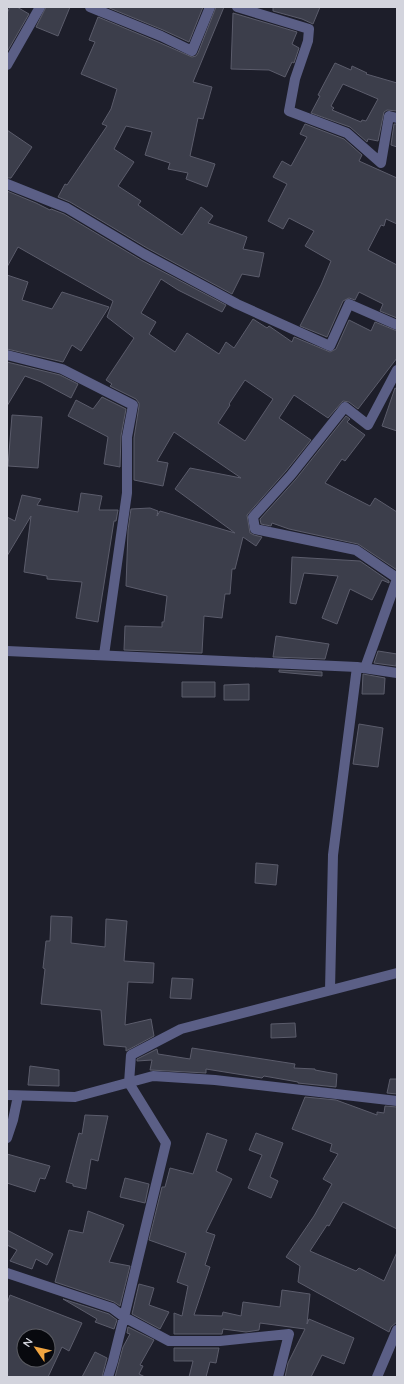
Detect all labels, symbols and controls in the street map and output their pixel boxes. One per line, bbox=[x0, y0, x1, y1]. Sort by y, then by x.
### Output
north arrow bbox=[16, 1328, 56, 1368]
text: N bbox=[20, 1335, 36, 1350]

